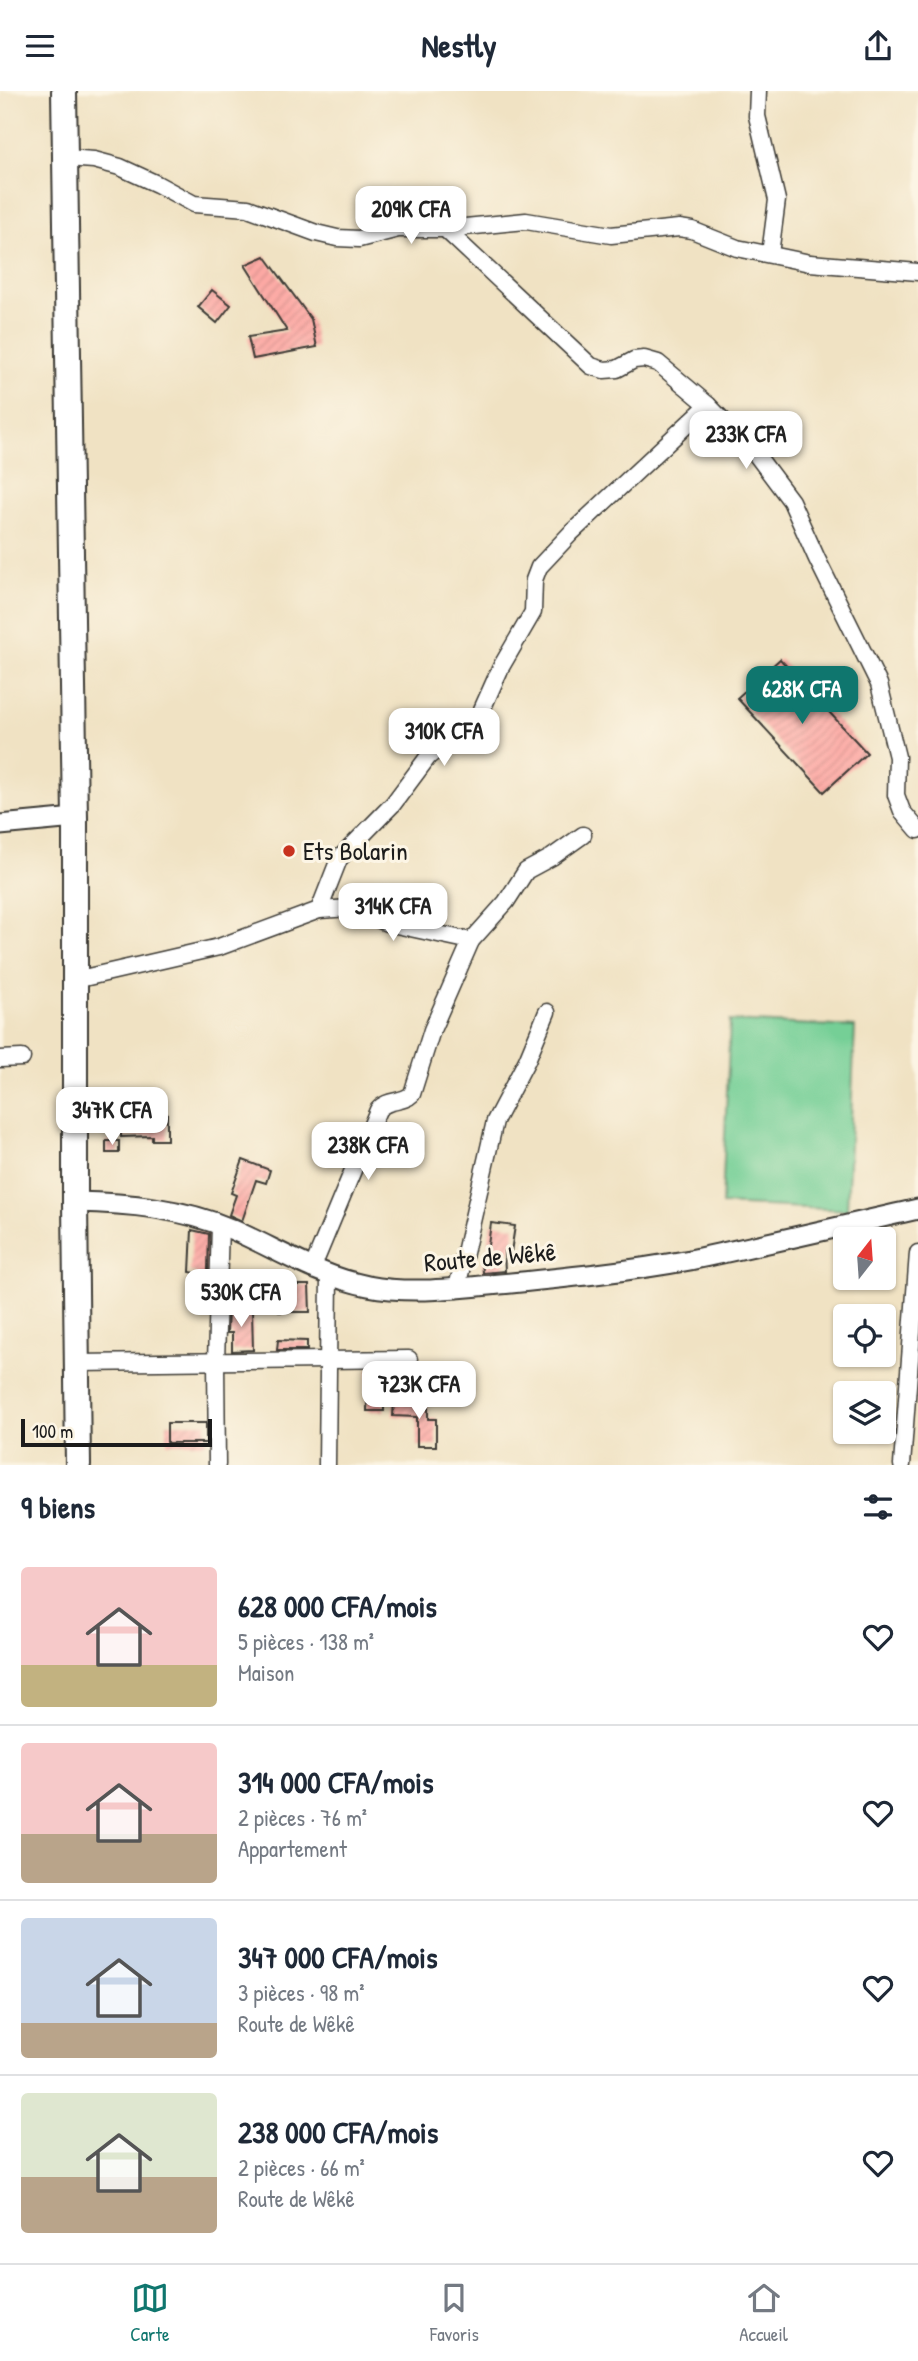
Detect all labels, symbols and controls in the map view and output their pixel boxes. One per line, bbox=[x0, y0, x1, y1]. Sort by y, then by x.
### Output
text: Nestly bbox=[421, 24, 497, 67]
icon: menu bbox=[21, 27, 59, 65]
icon: share bbox=[859, 27, 897, 65]
pin: 209K CFA bbox=[339, 187, 483, 246]
text: 209K CFA bbox=[371, 193, 451, 224]
pin: 233K CFA bbox=[674, 411, 818, 471]
text: 233K CFA bbox=[705, 418, 787, 449]
pin: 628K CFA bbox=[730, 667, 874, 726]
text: 628K CFA bbox=[762, 673, 842, 704]
pin: 310K CFA bbox=[372, 709, 516, 768]
text: 310K CFA bbox=[405, 715, 483, 746]
place label: Ets Bolarin bbox=[303, 833, 408, 868]
marker: Ets Bolarin bbox=[281, 843, 297, 859]
pin: 314K CFA bbox=[321, 883, 465, 943]
text: 314K CFA bbox=[354, 890, 432, 921]
pin: 347K CFA bbox=[40, 1087, 184, 1147]
text: 347K CFA bbox=[72, 1094, 152, 1125]
pin: 238K CFA bbox=[296, 1123, 440, 1182]
text: 238K CFA bbox=[328, 1129, 408, 1160]
north arrow bbox=[833, 1227, 896, 1290]
map controls bbox=[833, 1227, 896, 1444]
street label: Route de Wêkê bbox=[423, 1233, 557, 1280]
pin: 530K CFA bbox=[169, 1269, 313, 1329]
text: 530K CFA bbox=[201, 1276, 281, 1307]
button: locate bbox=[833, 1304, 896, 1367]
pin: 723K CFA bbox=[347, 1361, 491, 1421]
text: 723K CFA bbox=[378, 1368, 460, 1399]
button: layers bbox=[833, 1381, 896, 1444]
scale bar bbox=[21, 1416, 212, 1448]
text: 100 m bbox=[32, 1418, 73, 1444]
text: 9 biens bbox=[21, 1487, 95, 1527]
icon: filters bbox=[859, 1488, 897, 1526]
text: 628 000 CFA/mois bbox=[238, 1586, 437, 1626]
icon: home bbox=[77, 1595, 161, 1679]
icon: heart bbox=[859, 1618, 897, 1656]
text: 5 pièces · 138 m² bbox=[238, 1626, 374, 1657]
text: Maison bbox=[238, 1657, 294, 1688]
text: 314 000 CFA/mois bbox=[238, 1762, 433, 1802]
icon: home bbox=[77, 1771, 161, 1855]
icon: heart bbox=[859, 1794, 897, 1832]
text: 2 pièces · 76 m² bbox=[238, 1802, 367, 1833]
text: Appartement bbox=[238, 1833, 347, 1864]
text: 347 000 CFA/mois bbox=[238, 1937, 437, 1977]
icon: home bbox=[77, 1946, 161, 2030]
icon: heart bbox=[859, 1969, 897, 2007]
text: 3 pièces · 98 m² bbox=[238, 1977, 364, 2008]
text: Route de Wêkê bbox=[238, 2008, 355, 2039]
text: 238 000 CFA/mois bbox=[238, 2112, 438, 2152]
icon: home bbox=[77, 2121, 161, 2205]
icon: heart bbox=[859, 2144, 897, 2182]
text: 2 pièces · 66 m² bbox=[238, 2152, 365, 2183]
text: Route de Wêkê bbox=[238, 2183, 355, 2214]
tab: Carte bbox=[130, 2279, 170, 2347]
tab: Favoris bbox=[430, 2279, 479, 2347]
tab: Accueil bbox=[739, 2279, 788, 2347]

